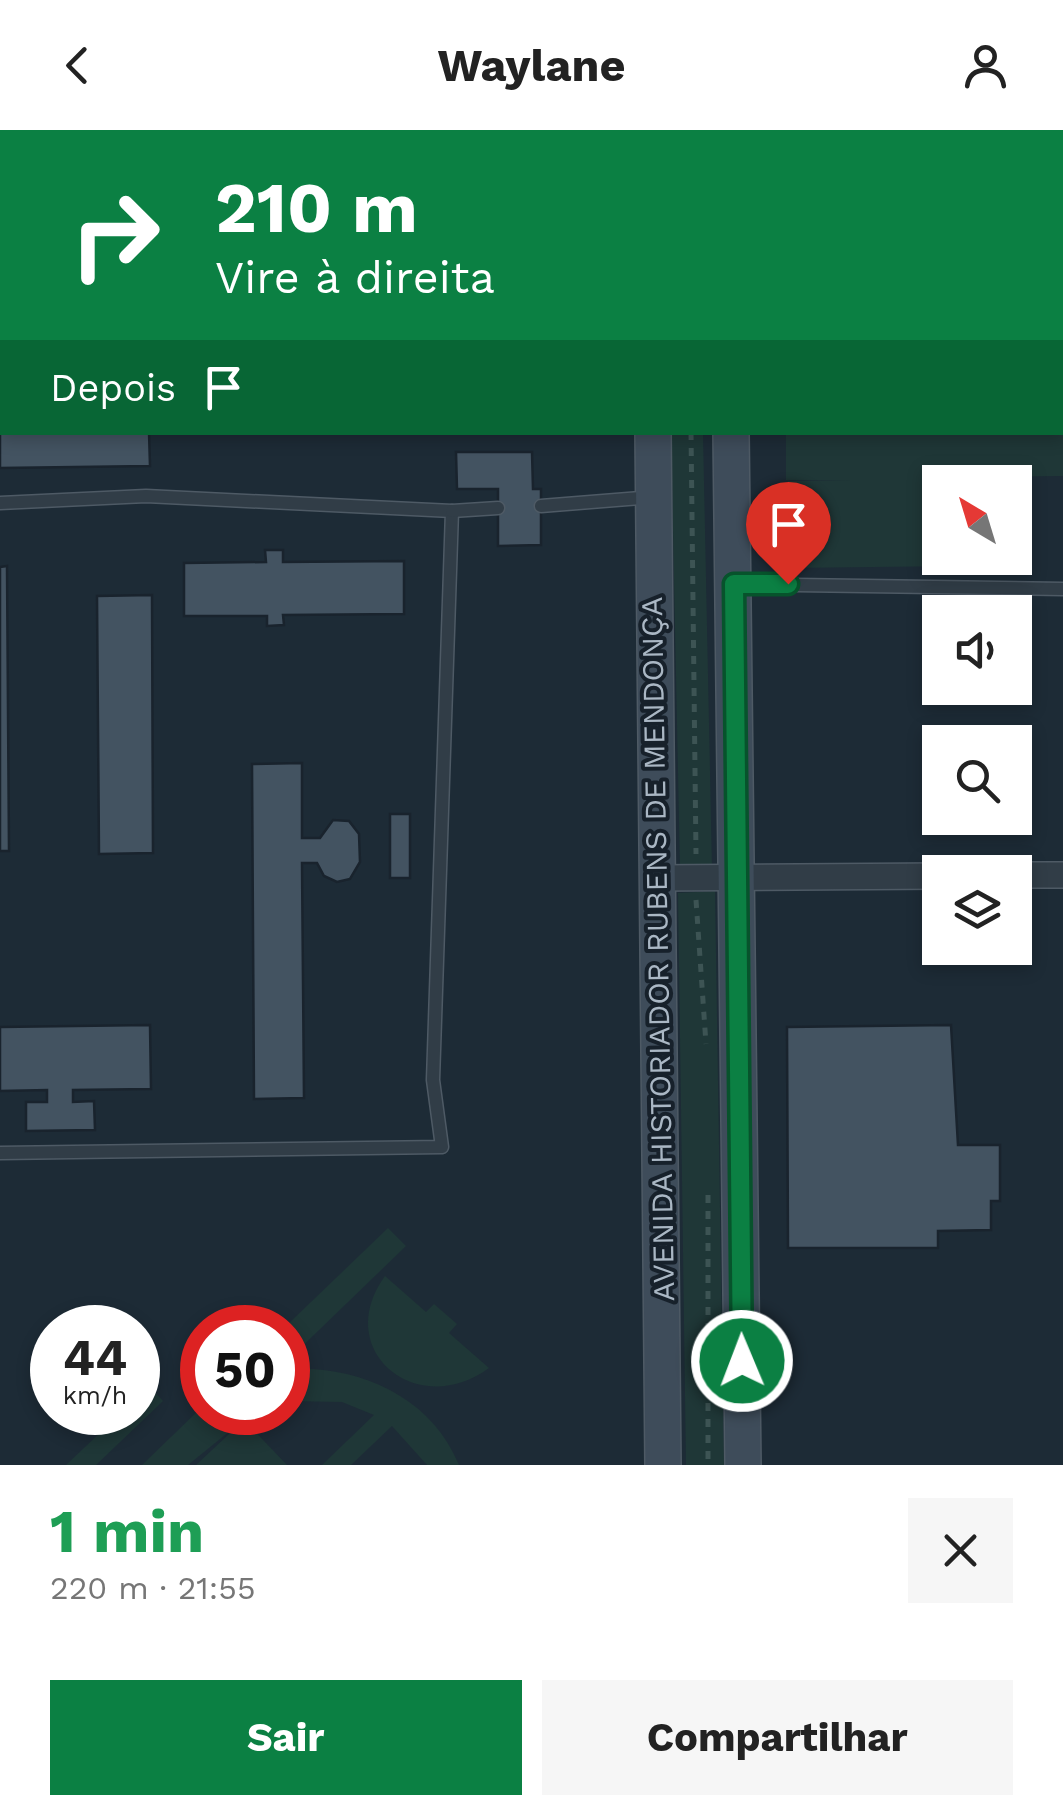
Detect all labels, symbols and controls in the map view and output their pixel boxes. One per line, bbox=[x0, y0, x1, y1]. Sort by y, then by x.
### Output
icon: back bbox=[50, 38, 105, 93]
icon: person bbox=[958, 38, 1013, 93]
text: Waylane bbox=[437, 39, 626, 92]
text: 210 m bbox=[215, 167, 418, 249]
icon: right bbox=[50, 170, 180, 300]
text: Vire à direita bbox=[215, 251, 495, 304]
icon: arrive bbox=[196, 360, 251, 415]
text: Depois bbox=[50, 366, 176, 410]
north arrow bbox=[922, 465, 1032, 575]
map controls bbox=[922, 465, 1032, 965]
pin bbox=[746, 482, 831, 585]
icon: arrive bbox=[761, 497, 816, 552]
button: sound bbox=[922, 595, 1032, 705]
street label: AVENIDA HISTORIADOR RUBENS DE MENDONÇA bbox=[634, 596, 681, 1302]
button: search bbox=[922, 725, 1032, 835]
button: layers bbox=[922, 855, 1032, 965]
speed limit sign: 50 bbox=[180, 1305, 310, 1435]
position arrow bbox=[690, 1309, 794, 1413]
text: 44 bbox=[63, 1328, 127, 1387]
text: km/h bbox=[63, 1381, 127, 1410]
text: 1 min bbox=[50, 1496, 204, 1567]
button: close bbox=[908, 1498, 1013, 1603]
text: 220 m · 21:55 bbox=[50, 1569, 256, 1607]
button: Sair bbox=[50, 1680, 522, 1795]
button: Compartilhar bbox=[542, 1680, 1013, 1795]

